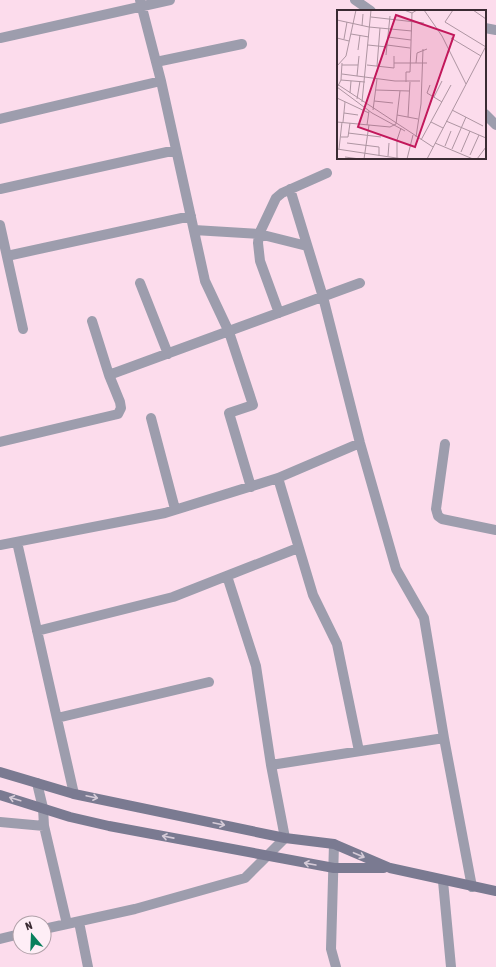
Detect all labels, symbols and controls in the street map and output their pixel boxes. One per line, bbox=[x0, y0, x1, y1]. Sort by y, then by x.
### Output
inset map bbox=[337, 10, 486, 159]
one-way arrow bbox=[85, 794, 98, 802]
one-way arrow bbox=[9, 795, 22, 802]
one-way arrow bbox=[212, 820, 225, 828]
one-way arrow bbox=[162, 833, 175, 841]
one-way arrow bbox=[352, 852, 364, 859]
one-way arrow bbox=[304, 859, 317, 867]
north arrow bbox=[12, 915, 52, 955]
text: N bbox=[24, 919, 34, 932]

